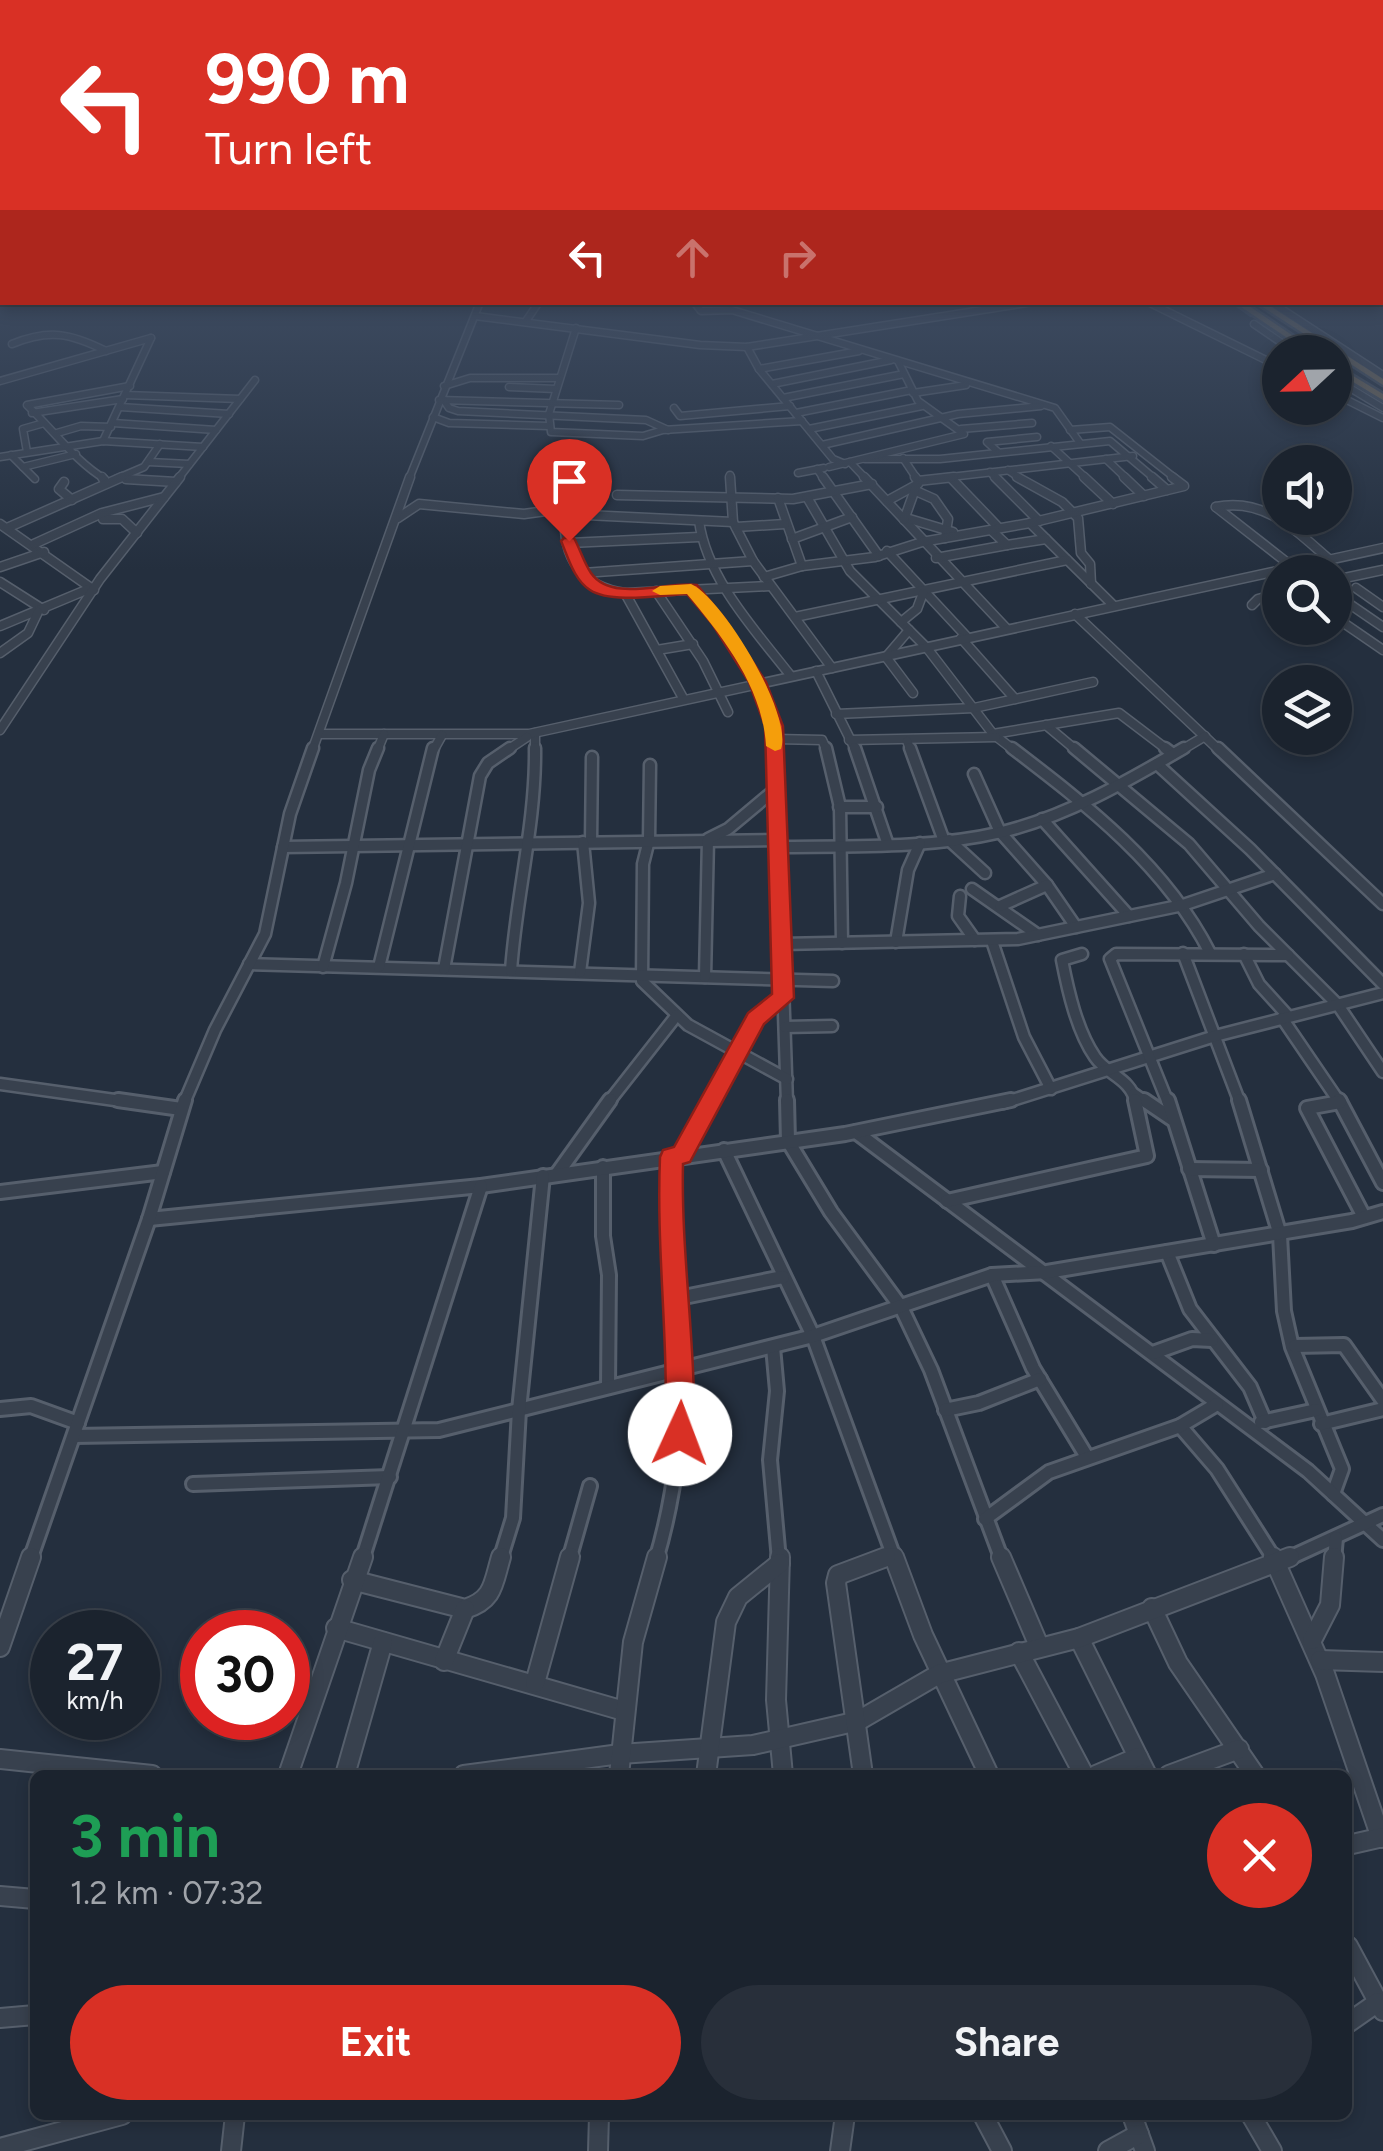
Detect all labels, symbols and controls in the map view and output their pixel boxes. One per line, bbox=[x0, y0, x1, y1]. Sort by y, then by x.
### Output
text: 990 m bbox=[205, 36, 409, 121]
icon: left bbox=[40, 40, 170, 170]
text: Turn left bbox=[205, 121, 372, 175]
icon: left bbox=[560, 230, 615, 285]
icon: ahead bbox=[665, 230, 720, 285]
icon: right bbox=[770, 230, 825, 285]
north arrow bbox=[1262, 335, 1352, 425]
map controls bbox=[1262, 335, 1352, 755]
pin bbox=[527, 439, 612, 542]
button: sound bbox=[1262, 445, 1352, 535]
icon: arrive bbox=[542, 454, 597, 509]
button: search bbox=[1262, 555, 1352, 645]
button: layers bbox=[1262, 665, 1352, 755]
position arrow bbox=[628, 1382, 732, 1486]
speed limit sign: 30 bbox=[180, 1610, 310, 1740]
text: 27 bbox=[67, 1632, 123, 1693]
text: km/h bbox=[66, 1685, 124, 1715]
text: 3 min bbox=[70, 1800, 220, 1872]
button: close bbox=[1207, 1803, 1312, 1908]
text: 1.2 km · 07:32 bbox=[70, 1874, 263, 1912]
button: Exit bbox=[70, 1985, 681, 2100]
button: Share bbox=[701, 1985, 1312, 2100]

